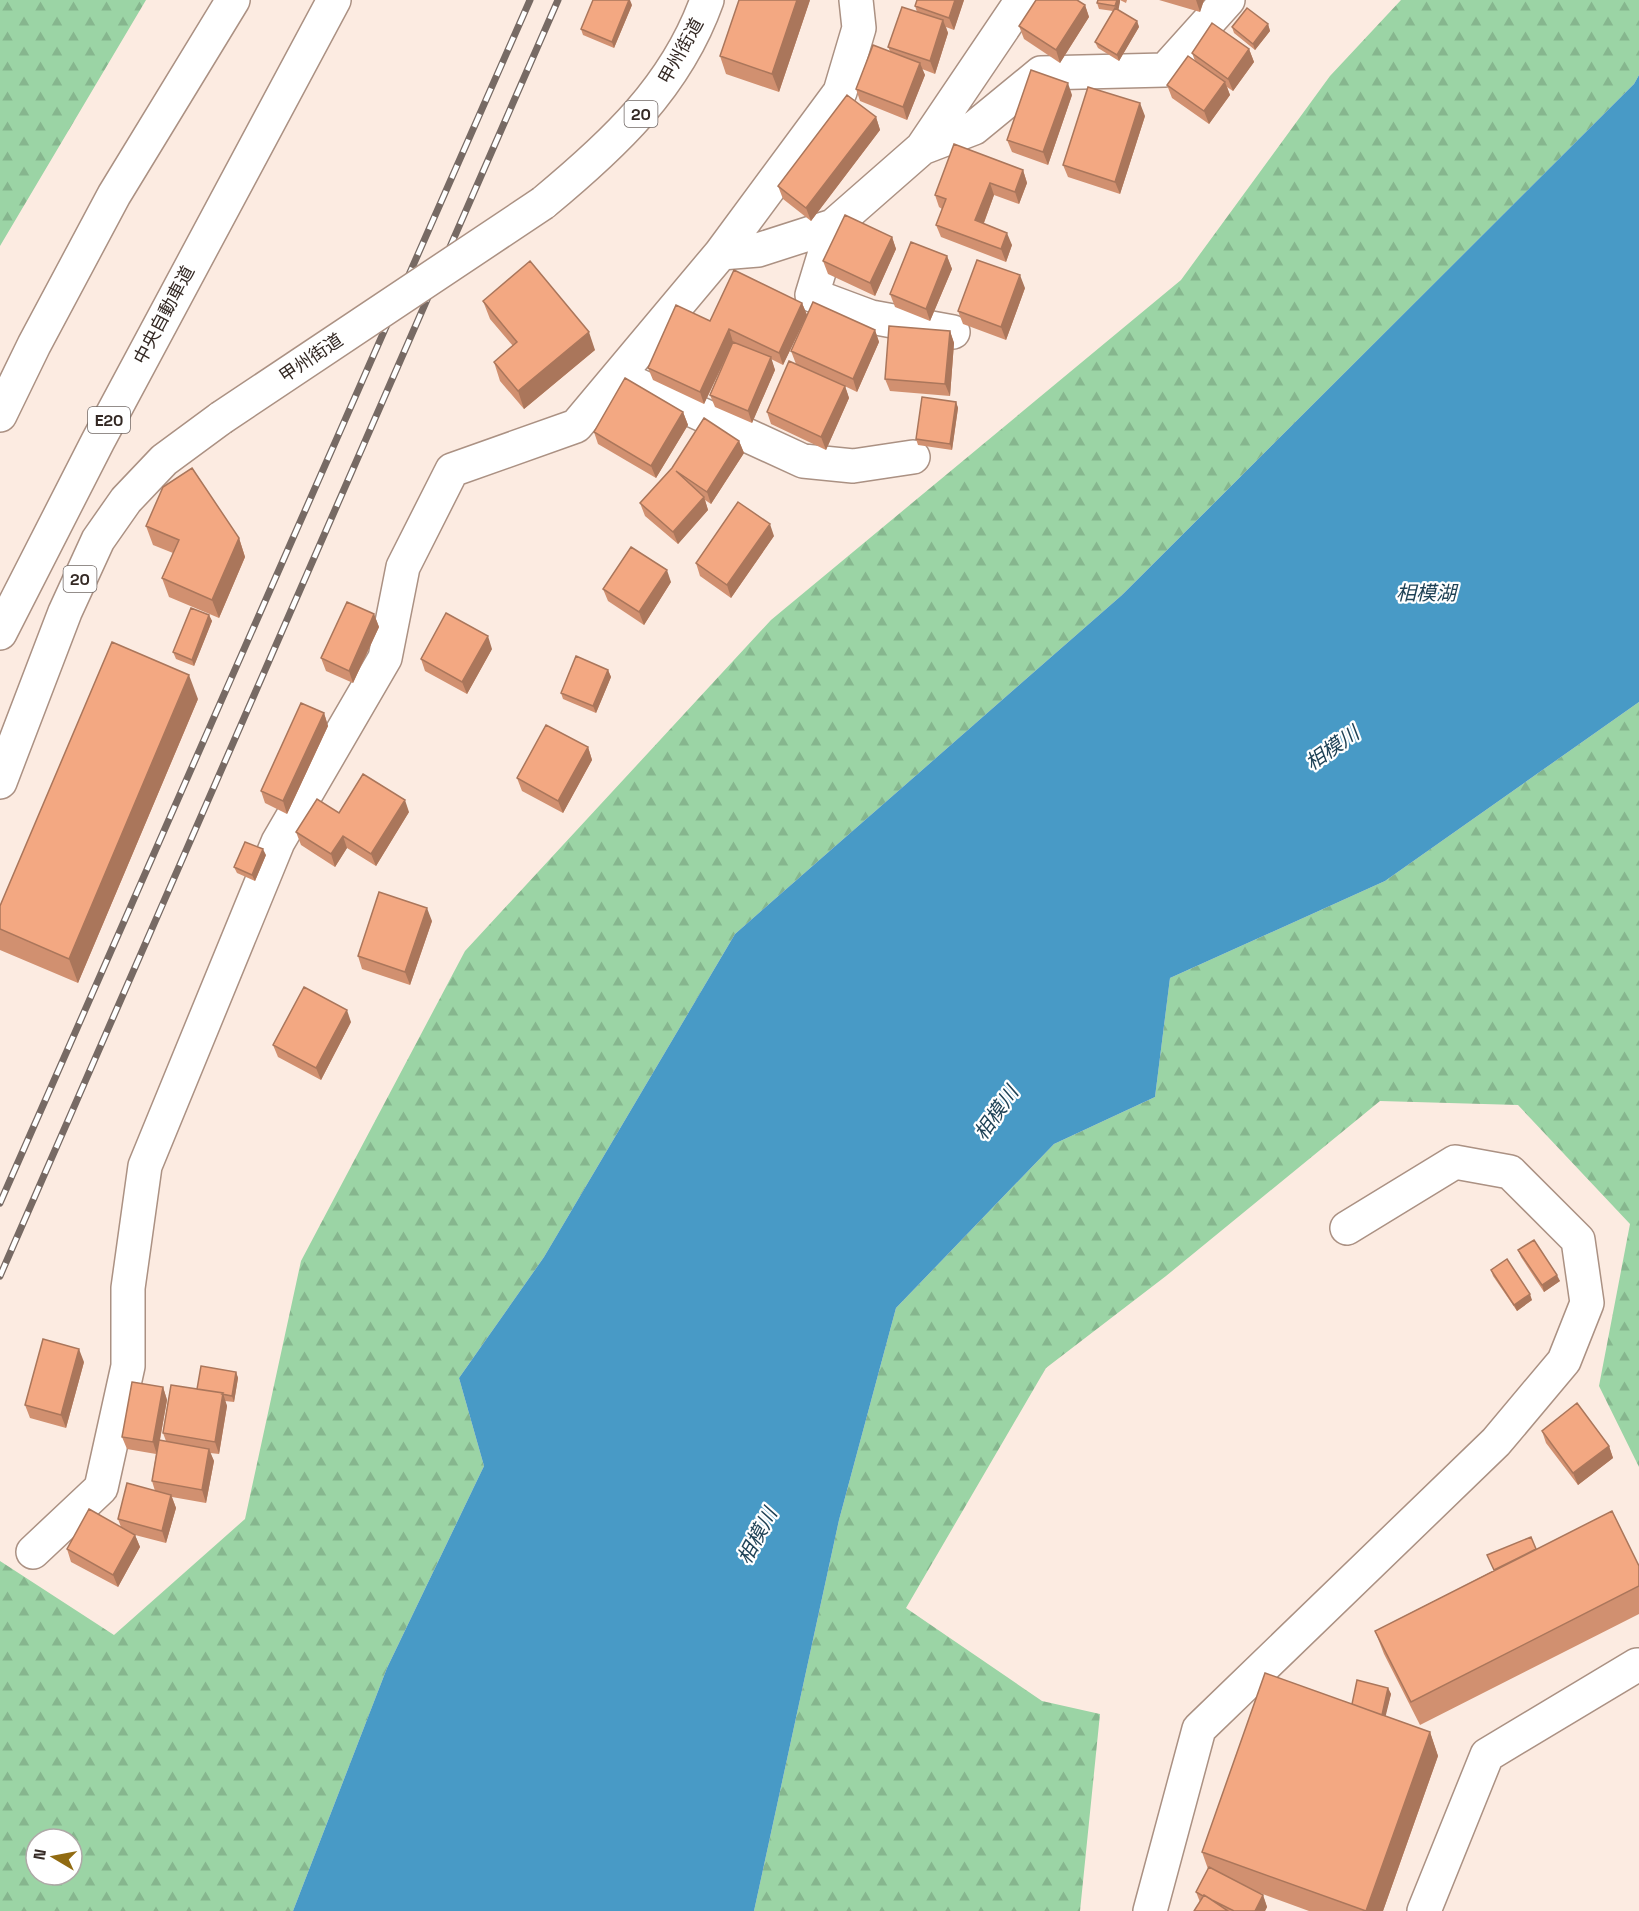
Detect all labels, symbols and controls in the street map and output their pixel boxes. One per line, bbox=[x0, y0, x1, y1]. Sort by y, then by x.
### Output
street label: 甲州街道 bbox=[653, 14, 708, 88]
road number: 20 bbox=[624, 101, 658, 127]
street label: 中央自動車道 bbox=[128, 262, 199, 368]
street label: 甲州街道 bbox=[274, 328, 347, 387]
road number: E20 bbox=[88, 407, 130, 433]
road number: 20 bbox=[64, 566, 97, 592]
water label: 相模湖 bbox=[1396, 580, 1459, 606]
water label: 相模川 bbox=[1300, 719, 1366, 776]
water label: 相模川 bbox=[968, 1079, 1025, 1145]
water label: 相模川 bbox=[731, 1502, 784, 1569]
north arrow bbox=[24, 1827, 84, 1887]
text: N bbox=[28, 1847, 51, 1862]

